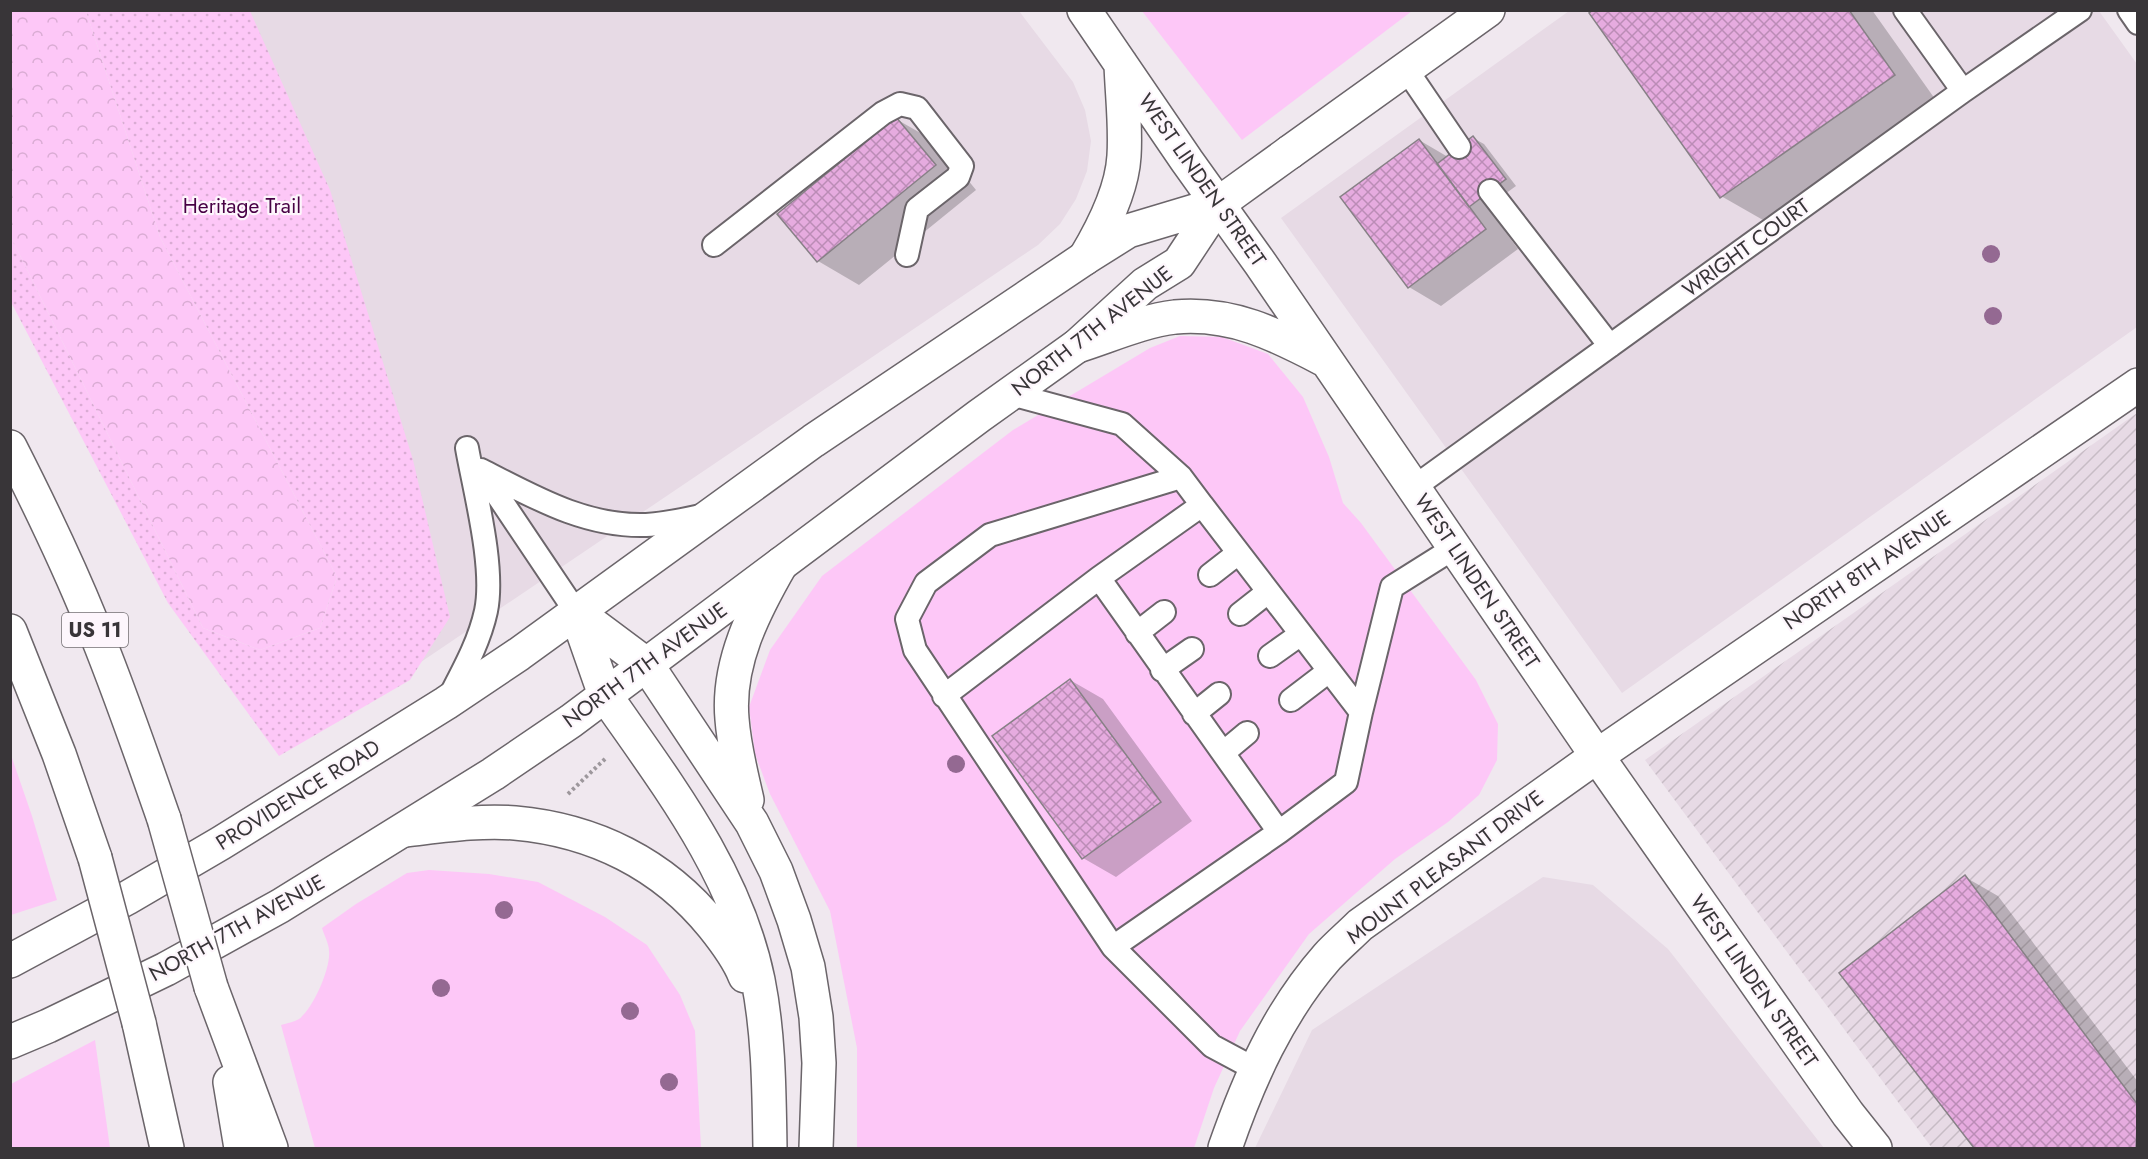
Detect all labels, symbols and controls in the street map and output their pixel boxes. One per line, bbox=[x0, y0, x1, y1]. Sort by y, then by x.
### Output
street label: WEST LINDEN STREET bbox=[1131, 87, 1273, 273]
park label: Heritage Trail bbox=[183, 191, 301, 221]
street label: WRIGHT COURT bbox=[1676, 191, 1816, 304]
street label: NORTH 7TH AVENUE bbox=[1005, 259, 1179, 403]
street label: WEST LINDEN STREET bbox=[1407, 488, 1547, 675]
street label: NORTH 8TH AVENUE bbox=[1777, 503, 1957, 637]
street label: NORTH 7TH AVENUE bbox=[557, 595, 733, 735]
road number: US 11 bbox=[62, 613, 128, 647]
street label: PROVIDENCE ROAD bbox=[210, 732, 386, 858]
street label: MOUNT PLEASANT DRIVE bbox=[1340, 783, 1550, 951]
street label: NORTH 7TH AVENUE bbox=[144, 867, 330, 989]
street label: WEST LINDEN STREET bbox=[1683, 888, 1825, 1074]

